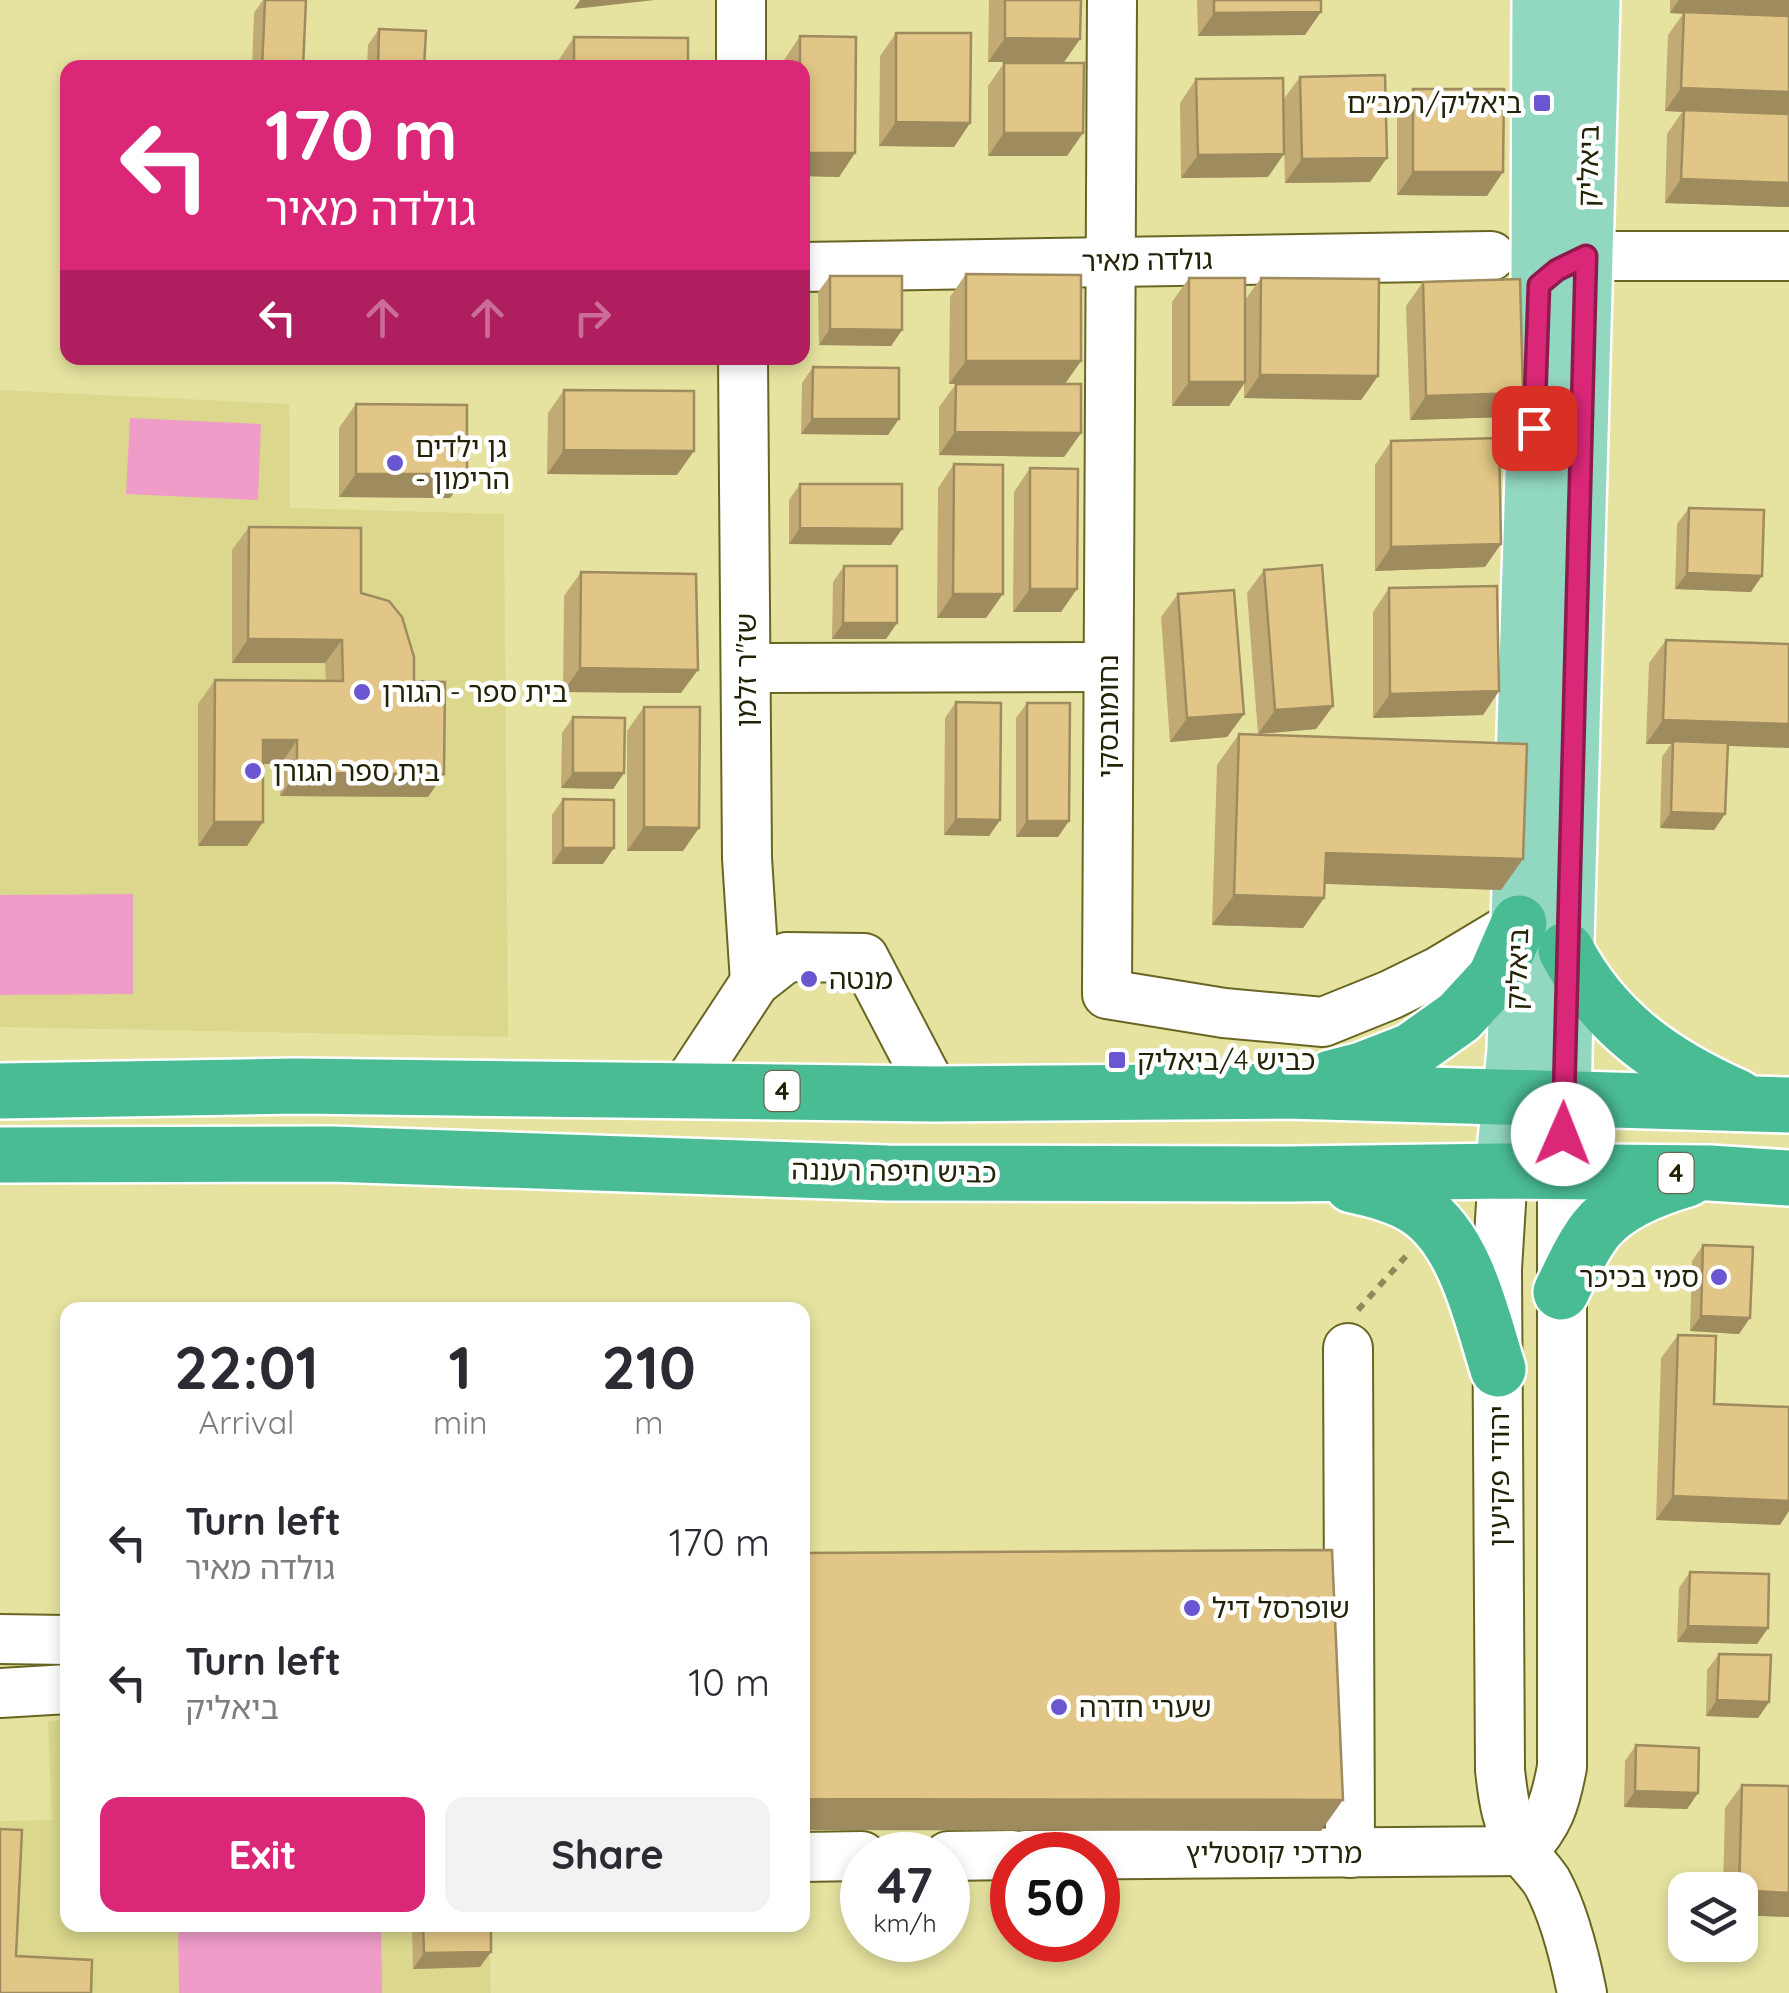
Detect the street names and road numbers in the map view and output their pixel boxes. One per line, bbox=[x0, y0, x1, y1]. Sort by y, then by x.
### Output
street label: ביאליק bbox=[1569, 125, 1606, 207]
street label: גולדה מאיר bbox=[1081, 241, 1213, 278]
street label: שז"ר זלמן bbox=[728, 613, 763, 727]
street label: נחומובסקי bbox=[1090, 654, 1125, 778]
street label: ביאליק bbox=[1498, 927, 1535, 1011]
road number: 4 bbox=[764, 1071, 800, 1111]
street label: כביש חיפה רעננה bbox=[791, 1151, 997, 1190]
road number: 4 bbox=[1658, 1153, 1694, 1193]
street label: יהודי פקיעין bbox=[1481, 1405, 1516, 1547]
street label: מרדכי קוסטליץ bbox=[1186, 1835, 1362, 1870]

